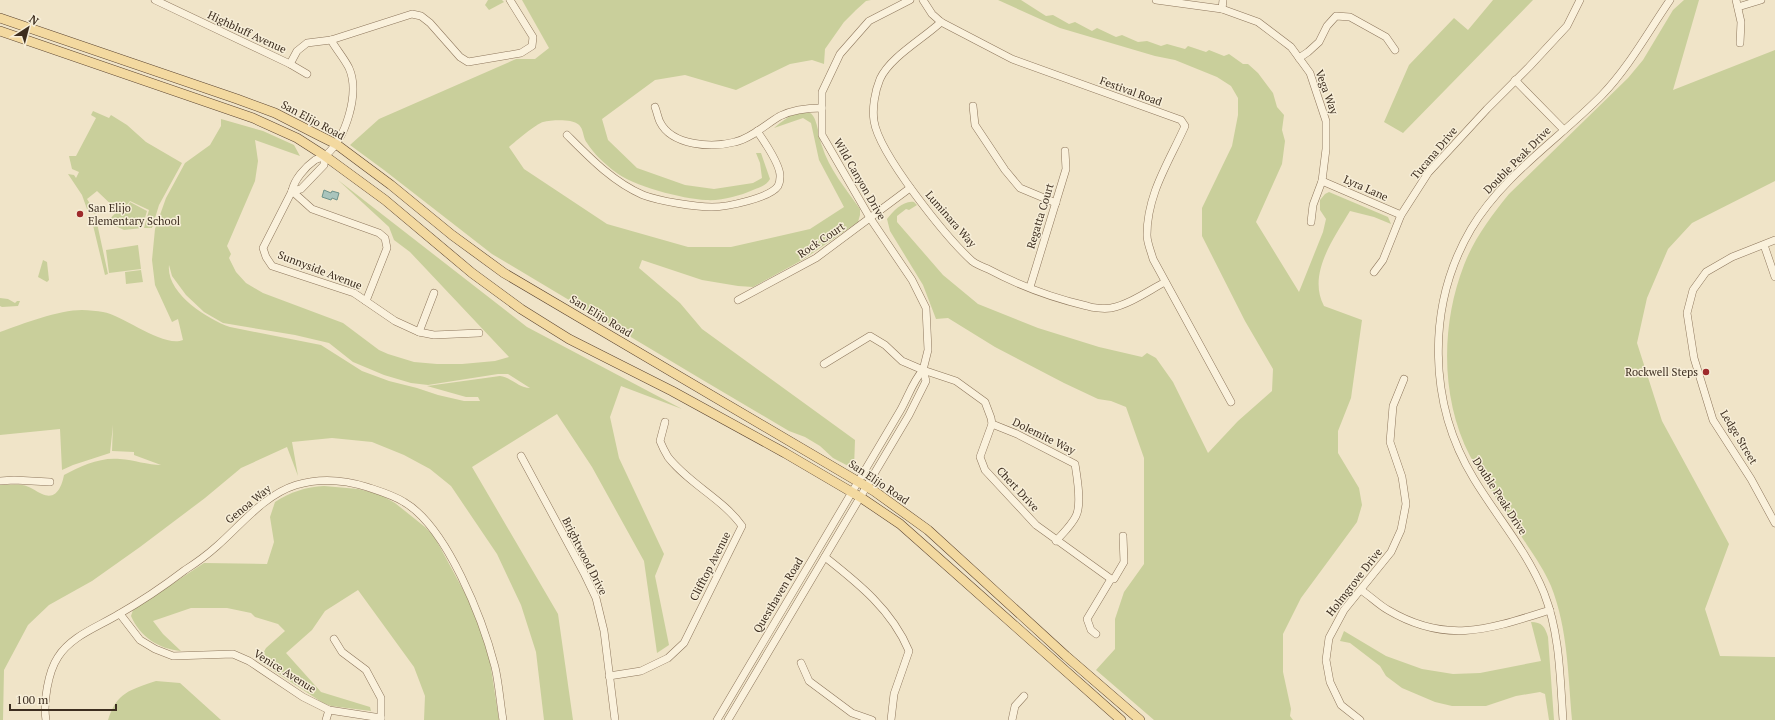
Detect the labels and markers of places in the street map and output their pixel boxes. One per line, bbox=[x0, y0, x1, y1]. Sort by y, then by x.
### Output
place label: San Elijo Elementary School bbox=[88, 201, 180, 228]
marker: San Elijo Elementary School bbox=[75, 209, 85, 219]
place label: Rockwell Steps bbox=[1625, 365, 1698, 379]
marker: Rockwell Steps bbox=[1701, 367, 1711, 377]

